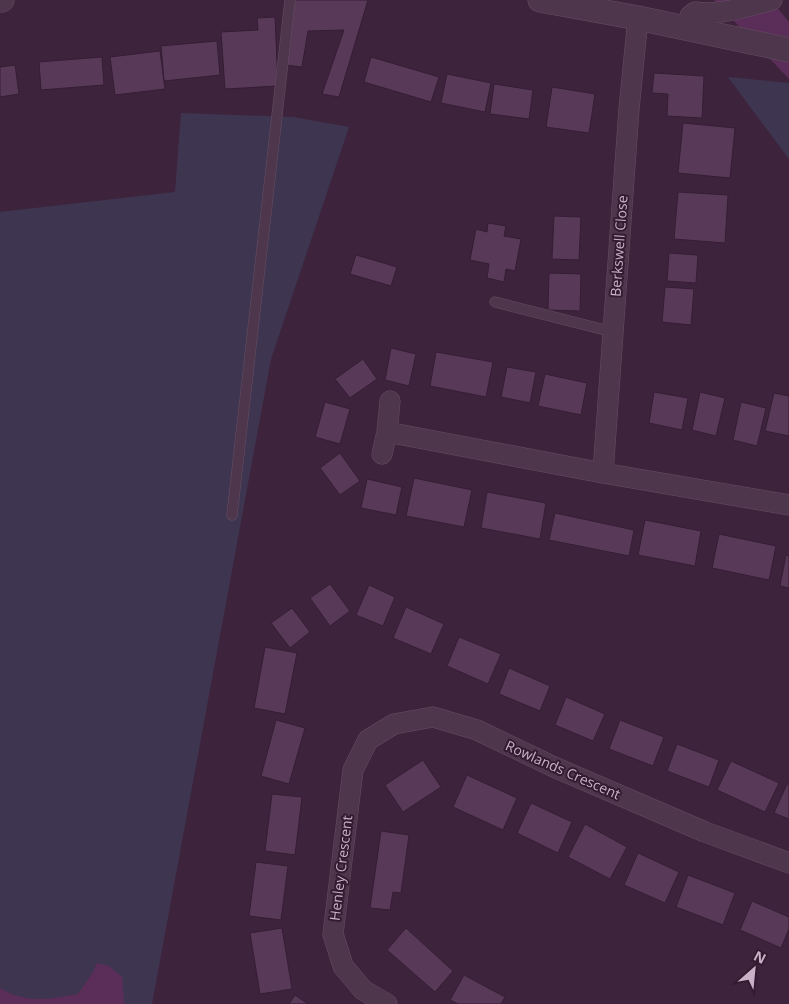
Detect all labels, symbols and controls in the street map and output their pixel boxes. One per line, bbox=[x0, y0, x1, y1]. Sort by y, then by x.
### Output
street label: Berkswell Close bbox=[605, 195, 632, 297]
street label: Rowlands Crescent bbox=[503, 736, 624, 803]
street label: Henley Crescent bbox=[325, 814, 356, 922]
north arrow bbox=[729, 944, 779, 994]
text: N bbox=[751, 946, 770, 968]

